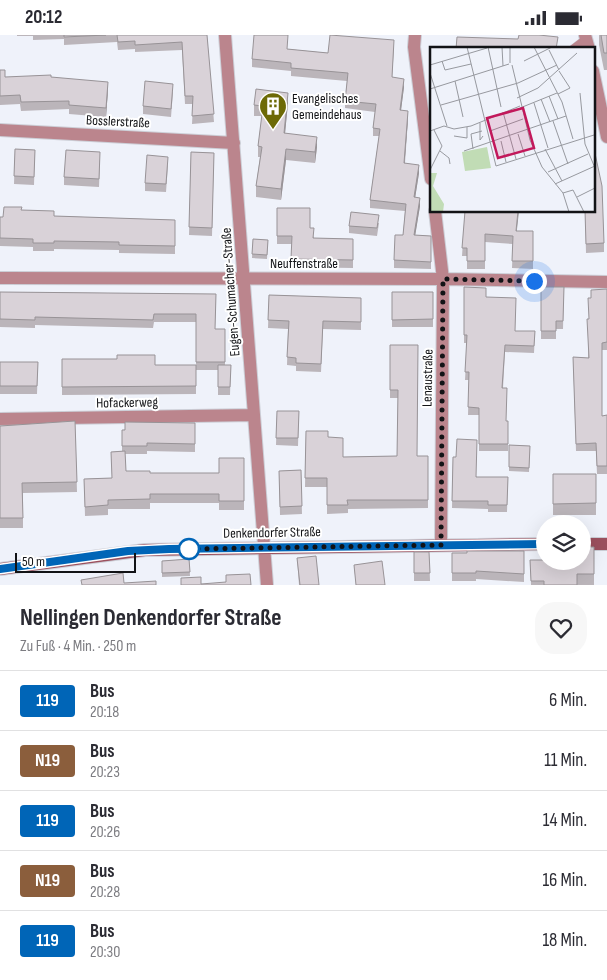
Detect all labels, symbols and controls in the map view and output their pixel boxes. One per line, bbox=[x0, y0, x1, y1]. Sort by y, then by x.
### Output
text: 20:12 bbox=[25, 6, 62, 29]
inset map bbox=[430, 47, 594, 213]
place label: Evangelisches Gemeindehaus bbox=[292, 90, 362, 123]
building icon: Evangelisches Gemeindehaus bbox=[258, 91, 288, 130]
street label: Bosslerstraße bbox=[86, 111, 150, 132]
street label: Eugen-Schumacher-Straße bbox=[218, 227, 243, 357]
street label: Neuffenstraße bbox=[270, 255, 338, 272]
your location bbox=[522, 269, 547, 294]
street label: Lenaustraße bbox=[418, 349, 437, 407]
street label: Hofackerweg bbox=[96, 393, 158, 412]
map controls bbox=[536, 515, 591, 570]
button: layers bbox=[536, 515, 591, 570]
street label: Denkendorfer Straße bbox=[223, 523, 321, 542]
unlabelled marker bbox=[178, 538, 200, 560]
scale bar bbox=[15, 550, 136, 573]
text: 50 m bbox=[22, 553, 45, 570]
button: heart bbox=[535, 602, 587, 654]
text: Nellingen Denkendorfer Straße bbox=[20, 603, 281, 632]
text: Zu Fuß · 4 Min. · 250 m bbox=[20, 637, 136, 656]
text: Bus bbox=[90, 680, 115, 703]
text: 6 Min. bbox=[549, 689, 587, 712]
text: 119 bbox=[36, 690, 59, 711]
text: 20:18 bbox=[90, 703, 119, 722]
text: Bus bbox=[90, 740, 115, 763]
text: 11 Min. bbox=[544, 749, 587, 772]
text: N19 bbox=[35, 750, 60, 771]
text: 20:23 bbox=[90, 763, 120, 782]
text: Bus bbox=[90, 800, 115, 823]
text: 14 Min. bbox=[543, 809, 587, 832]
text: 119 bbox=[36, 810, 59, 831]
text: 20:26 bbox=[90, 823, 120, 842]
text: Bus bbox=[90, 860, 115, 883]
text: 16 Min. bbox=[542, 869, 587, 892]
text: N19 bbox=[35, 870, 60, 891]
text: 20:28 bbox=[90, 883, 120, 902]
text: Bus bbox=[90, 920, 115, 943]
text: 18 Min. bbox=[542, 929, 587, 952]
text: 119 bbox=[36, 930, 59, 951]
text: 20:30 bbox=[90, 943, 120, 962]

